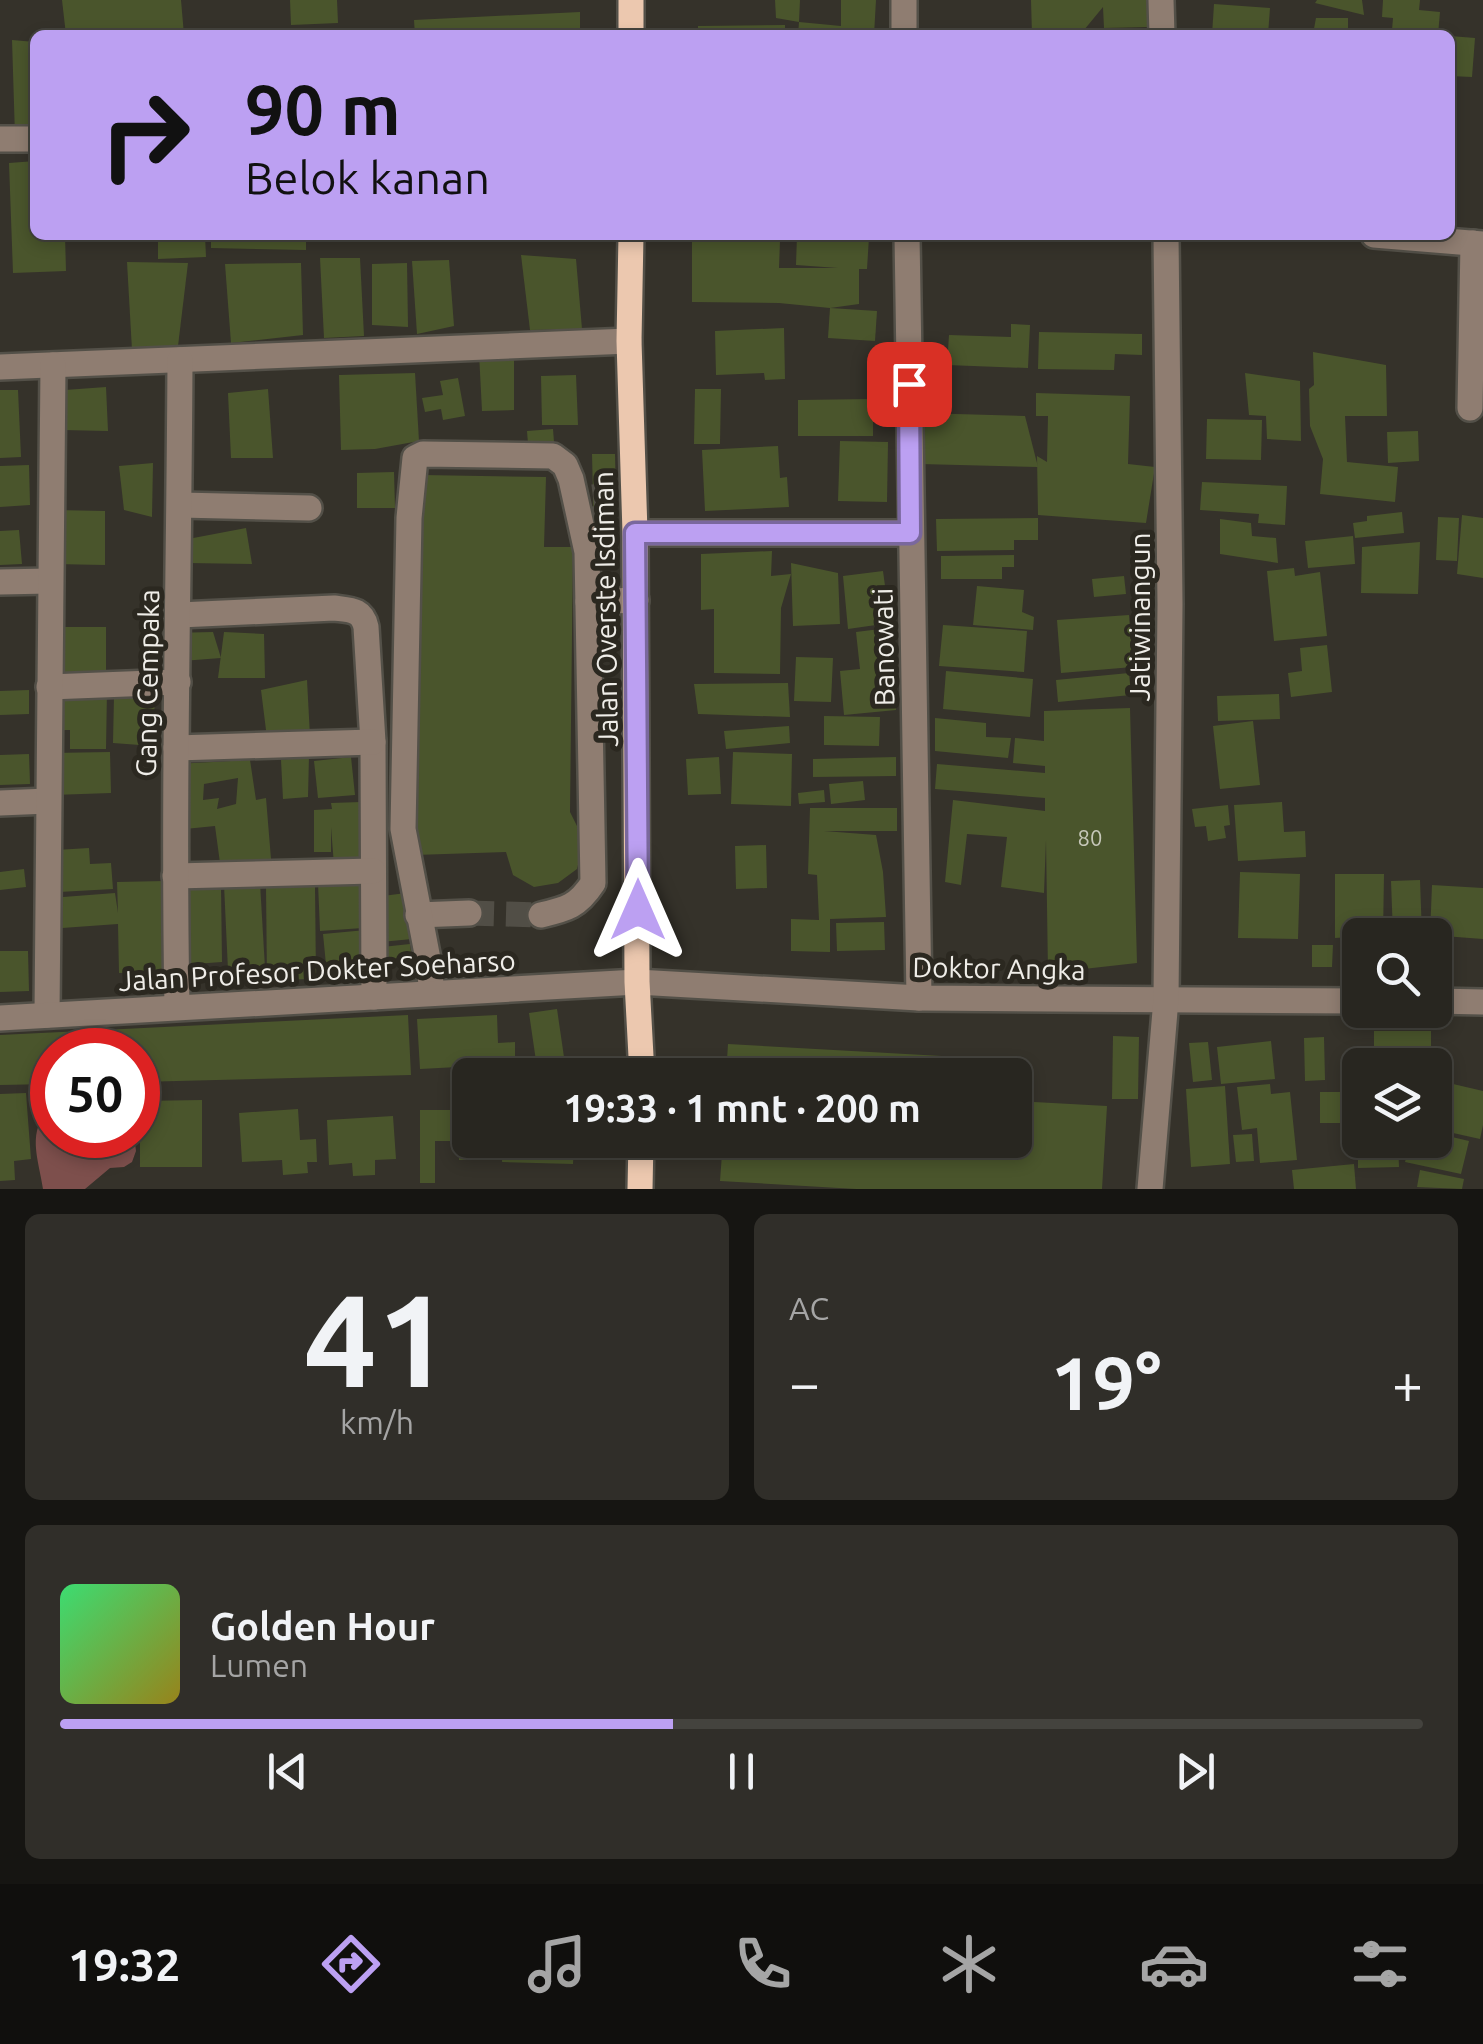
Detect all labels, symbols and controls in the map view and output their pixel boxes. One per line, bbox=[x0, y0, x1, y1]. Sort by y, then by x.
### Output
icon: right bbox=[80, 70, 210, 200]
text: 90 m bbox=[245, 70, 401, 148]
text: Belok kanan bbox=[245, 152, 490, 203]
pin bbox=[867, 342, 952, 427]
icon: arrive bbox=[882, 357, 937, 412]
street label: Jalan Overste Isdiman bbox=[587, 471, 623, 747]
street label: Jatiwinangun bbox=[1124, 533, 1155, 701]
street label: Banowati bbox=[866, 588, 900, 706]
street label: Gang Cempaka bbox=[130, 589, 164, 777]
house number: 80 bbox=[1078, 825, 1102, 850]
position arrow bbox=[586, 858, 690, 962]
map controls bbox=[1342, 918, 1452, 1158]
button: search bbox=[1342, 918, 1452, 1028]
street label: Jalan Profesor Dokter Soeharso bbox=[118, 944, 516, 996]
street label: Doktor Angka bbox=[912, 951, 1086, 985]
speed limit sign: 50 bbox=[30, 1028, 160, 1158]
button: layers bbox=[1342, 1048, 1452, 1158]
text: 19:33 · 1 mnt · 200 m bbox=[563, 1087, 921, 1129]
text: 41 bbox=[304, 1266, 450, 1412]
text: AC bbox=[789, 1290, 829, 1326]
text: 19° bbox=[1050, 1340, 1162, 1424]
text: − bbox=[789, 1352, 820, 1413]
text: + bbox=[1392, 1352, 1423, 1413]
text: km/h bbox=[340, 1404, 414, 1440]
text: Golden Hour bbox=[210, 1605, 435, 1647]
text: Lumen bbox=[210, 1647, 308, 1683]
icon: previous bbox=[260, 1744, 315, 1799]
icon: pause bbox=[714, 1744, 769, 1799]
icon: next bbox=[1168, 1744, 1223, 1799]
icon: directions bbox=[316, 1929, 386, 1999]
icon: music bbox=[522, 1929, 592, 1999]
icon: phone bbox=[728, 1929, 798, 1999]
icon: climate bbox=[934, 1929, 1004, 1999]
icon: car bbox=[1139, 1929, 1209, 1999]
icon: filters bbox=[1345, 1929, 1415, 1999]
text: 19:32 bbox=[68, 1939, 180, 1990]

